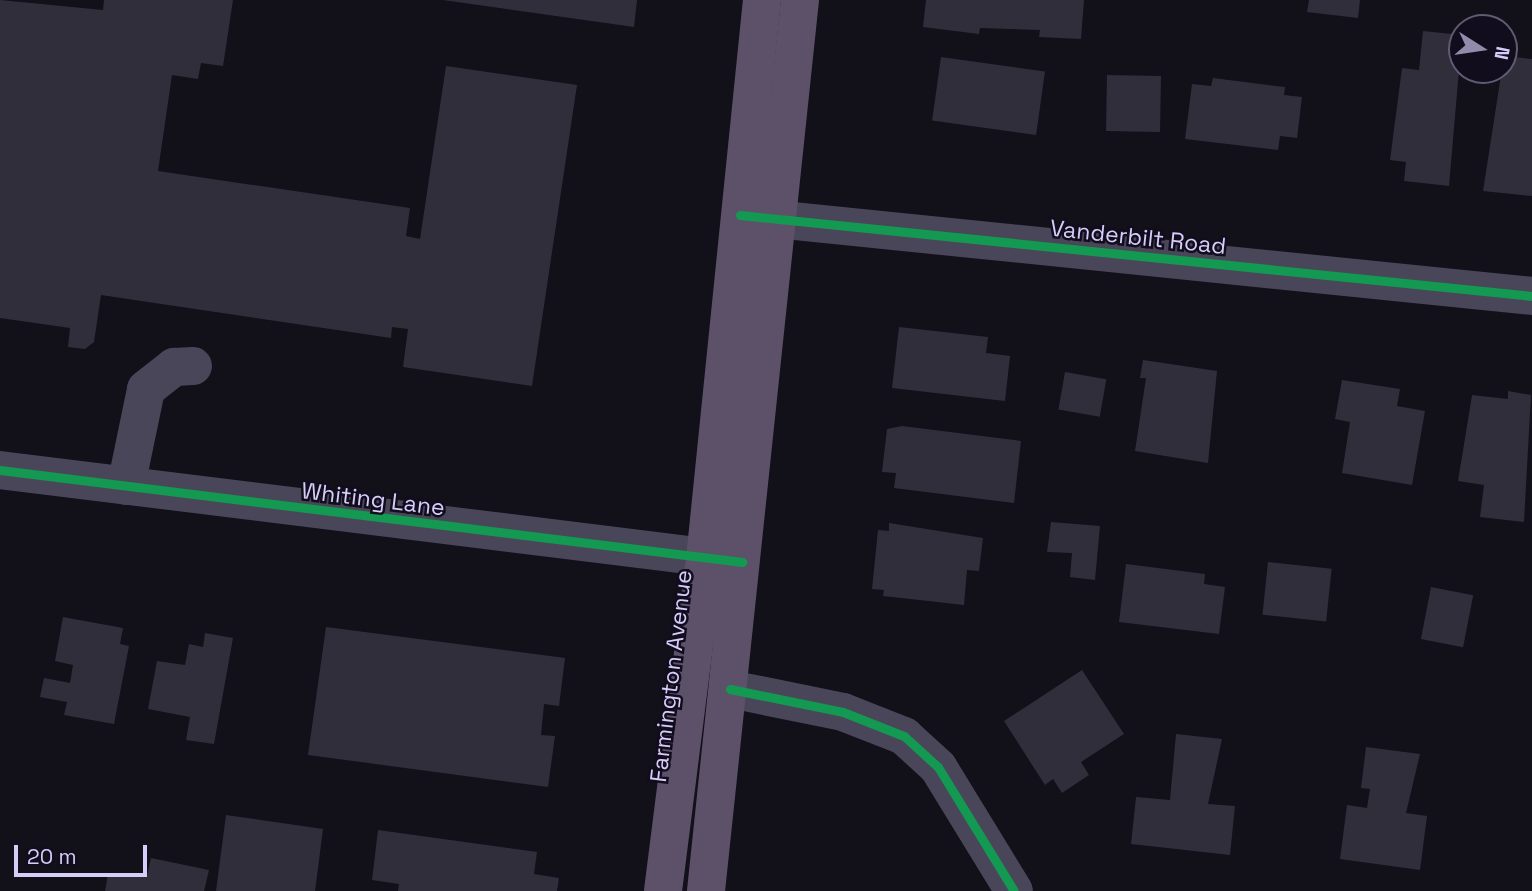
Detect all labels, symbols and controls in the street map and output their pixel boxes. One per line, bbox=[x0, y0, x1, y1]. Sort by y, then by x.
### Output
north arrow bbox=[1448, 14, 1518, 84]
text: N bbox=[1489, 44, 1516, 62]
street label: Vanderbilt Road bbox=[1049, 214, 1227, 260]
street label: Whiting Lane bbox=[300, 477, 446, 521]
street label: Farmington Avenue bbox=[644, 568, 698, 784]
scale bar bbox=[18, 832, 150, 876]
text: 20 m bbox=[27, 843, 77, 870]

